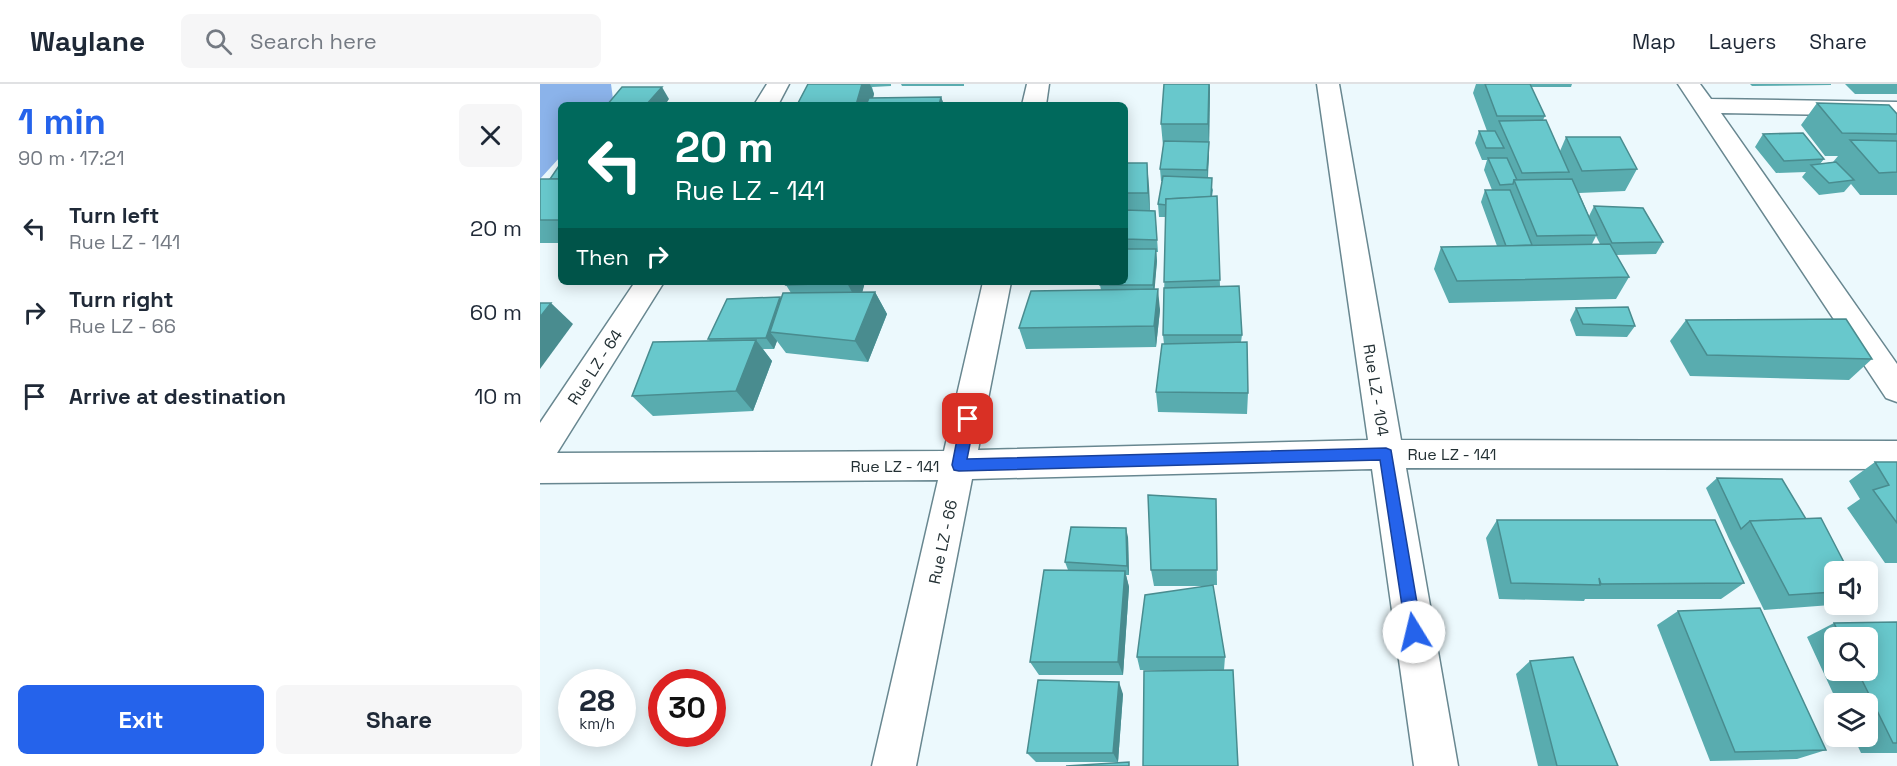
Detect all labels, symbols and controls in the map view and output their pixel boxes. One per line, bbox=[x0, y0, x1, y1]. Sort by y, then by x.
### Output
search box bbox=[181, 14, 601, 68]
text: Waylane bbox=[30, 23, 145, 59]
icon: search bbox=[202, 25, 235, 58]
text: Search here bbox=[250, 27, 377, 55]
text: Map bbox=[1632, 28, 1676, 55]
text: Layers bbox=[1709, 28, 1776, 55]
text: Share bbox=[1809, 28, 1867, 55]
text: 1 min bbox=[18, 99, 106, 145]
button: close bbox=[459, 104, 522, 167]
text: 20 m bbox=[675, 121, 774, 174]
icon: left bbox=[576, 126, 654, 204]
text: 90 m · 17:21 bbox=[18, 145, 125, 171]
text: Rue LZ - 141 bbox=[675, 173, 825, 208]
text: Turn left bbox=[69, 201, 159, 229]
icon: left bbox=[18, 212, 51, 245]
text: 20 m bbox=[470, 214, 522, 242]
text: Rue LZ - 141 bbox=[69, 229, 180, 255]
icon: right bbox=[641, 240, 674, 273]
text: Then bbox=[576, 243, 629, 271]
text: Turn right bbox=[69, 285, 174, 313]
icon: right bbox=[18, 296, 51, 329]
text: 60 m bbox=[470, 298, 522, 326]
text: Rue LZ - 66 bbox=[69, 313, 176, 339]
street label: Rue LZ - 64 bbox=[563, 325, 627, 409]
street label: Rue LZ - 104 bbox=[1358, 342, 1394, 438]
icon: arrive bbox=[18, 380, 51, 413]
text: Arrive at destination bbox=[69, 382, 286, 410]
text: 10 m bbox=[474, 382, 522, 410]
pin bbox=[942, 393, 993, 444]
icon: arrive bbox=[951, 402, 984, 435]
street label: Rue LZ - 141 bbox=[1407, 444, 1497, 465]
street label: Rue LZ - 141 bbox=[850, 456, 940, 477]
street label: Rue LZ - 66 bbox=[924, 498, 962, 586]
map controls bbox=[1824, 561, 1878, 747]
button: sound bbox=[1824, 561, 1878, 615]
position arrow bbox=[1382, 600, 1446, 664]
button: search bbox=[1824, 627, 1878, 681]
speed limit sign: 30 bbox=[648, 669, 726, 747]
text: 28 bbox=[579, 681, 615, 720]
button: Exit bbox=[18, 685, 264, 754]
button: Share bbox=[276, 685, 522, 754]
button: layers bbox=[1824, 693, 1878, 747]
text: km/h bbox=[579, 714, 615, 733]

